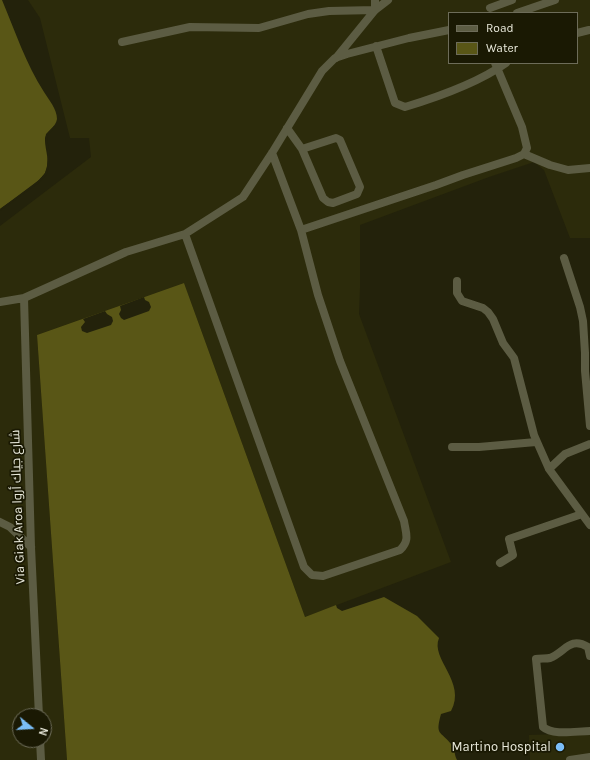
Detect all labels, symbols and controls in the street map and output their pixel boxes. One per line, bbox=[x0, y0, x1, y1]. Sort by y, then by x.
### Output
legend bbox=[448, 12, 578, 64]
text: Road bbox=[486, 21, 514, 35]
text: Water bbox=[486, 41, 518, 55]
street label: Via Giak Aroa شارع جياك أروا bbox=[8, 429, 28, 585]
north arrow bbox=[12, 708, 52, 748]
text: N bbox=[36, 726, 50, 737]
place label: Martino Hospital bbox=[452, 739, 551, 755]
marker: Martino Hospital bbox=[554, 741, 566, 753]

